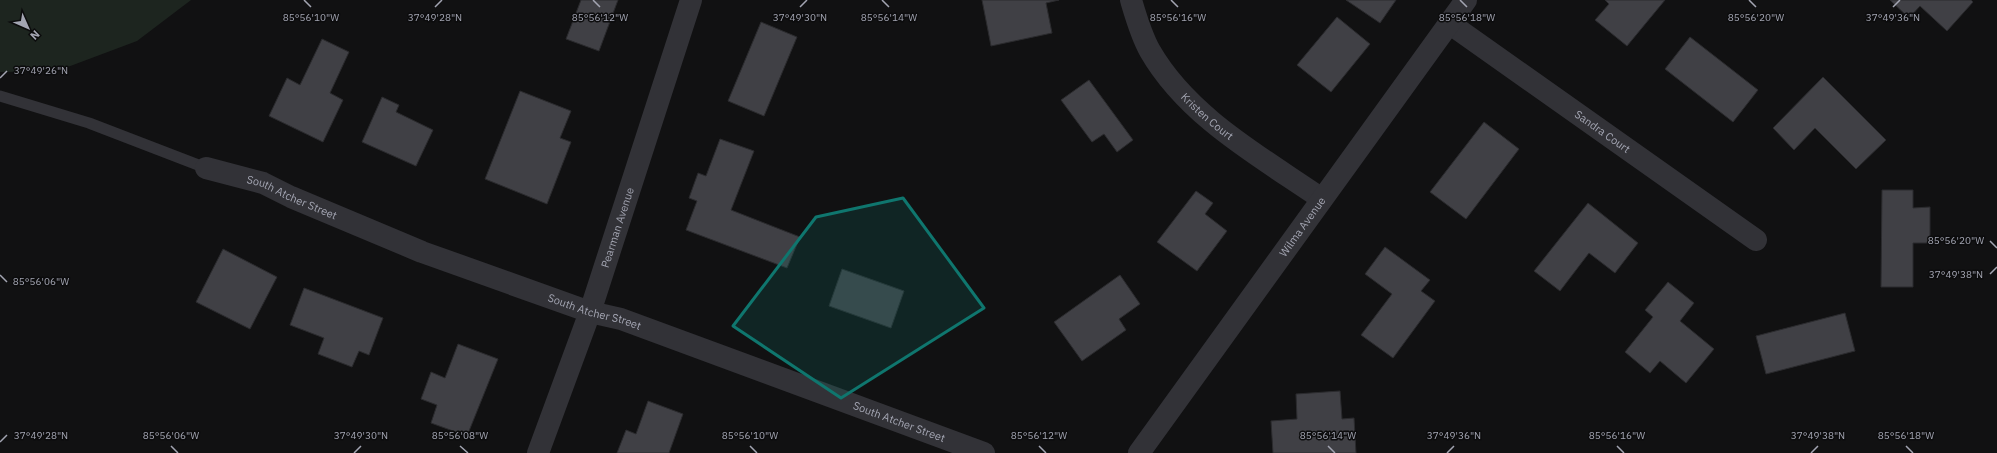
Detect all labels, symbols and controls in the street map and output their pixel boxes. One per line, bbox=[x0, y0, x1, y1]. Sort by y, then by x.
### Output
north arrow bbox=[8, 8, 48, 48]
text: 85°56'10"W bbox=[283, 11, 339, 24]
text: 37°49'28"N bbox=[408, 11, 462, 24]
text: 85°56'12"W bbox=[572, 11, 628, 24]
text: 37°49'30"N bbox=[773, 11, 827, 24]
text: 85°56'14"W bbox=[861, 11, 917, 24]
text: 85°56'16"W bbox=[1150, 11, 1206, 24]
text: 85°56'18"W bbox=[1439, 11, 1495, 24]
text: 85°56'20"W bbox=[1728, 11, 1784, 24]
text: 37°49'36"N bbox=[1866, 11, 1920, 24]
text: N bbox=[27, 27, 43, 43]
text: 37°49'26"N bbox=[14, 64, 68, 77]
street label: Kristen Court bbox=[1178, 90, 1236, 143]
street label: Sandra Court bbox=[1572, 107, 1633, 156]
street label: South Atcher Street bbox=[245, 172, 339, 223]
street label: Pearman Avenue bbox=[598, 186, 637, 269]
street label: Wilma Avenue bbox=[1276, 194, 1329, 259]
text: 85°56'20"W bbox=[1928, 234, 1984, 247]
text: 37°49'38"N bbox=[1929, 268, 1983, 281]
text: 85°56'06"W bbox=[13, 275, 69, 288]
street label: South Atcher Street bbox=[546, 291, 643, 333]
street label: South Atcher Street bbox=[851, 398, 947, 445]
text: 37°49'28"N bbox=[14, 429, 68, 442]
text: 85°56'06"W bbox=[143, 429, 199, 442]
text: 37°49'30"N bbox=[334, 429, 388, 442]
text: 85°56'08"W bbox=[432, 429, 488, 442]
text: 85°56'10"W bbox=[722, 429, 778, 442]
text: 85°56'12"W bbox=[1011, 429, 1067, 442]
text: 85°56'14"W bbox=[1300, 429, 1356, 442]
text: 37°49'36"N bbox=[1427, 429, 1481, 442]
text: 85°56'16"W bbox=[1589, 429, 1645, 442]
text: 37°49'38"N bbox=[1791, 429, 1845, 442]
text: 85°56'18"W bbox=[1878, 429, 1934, 442]

